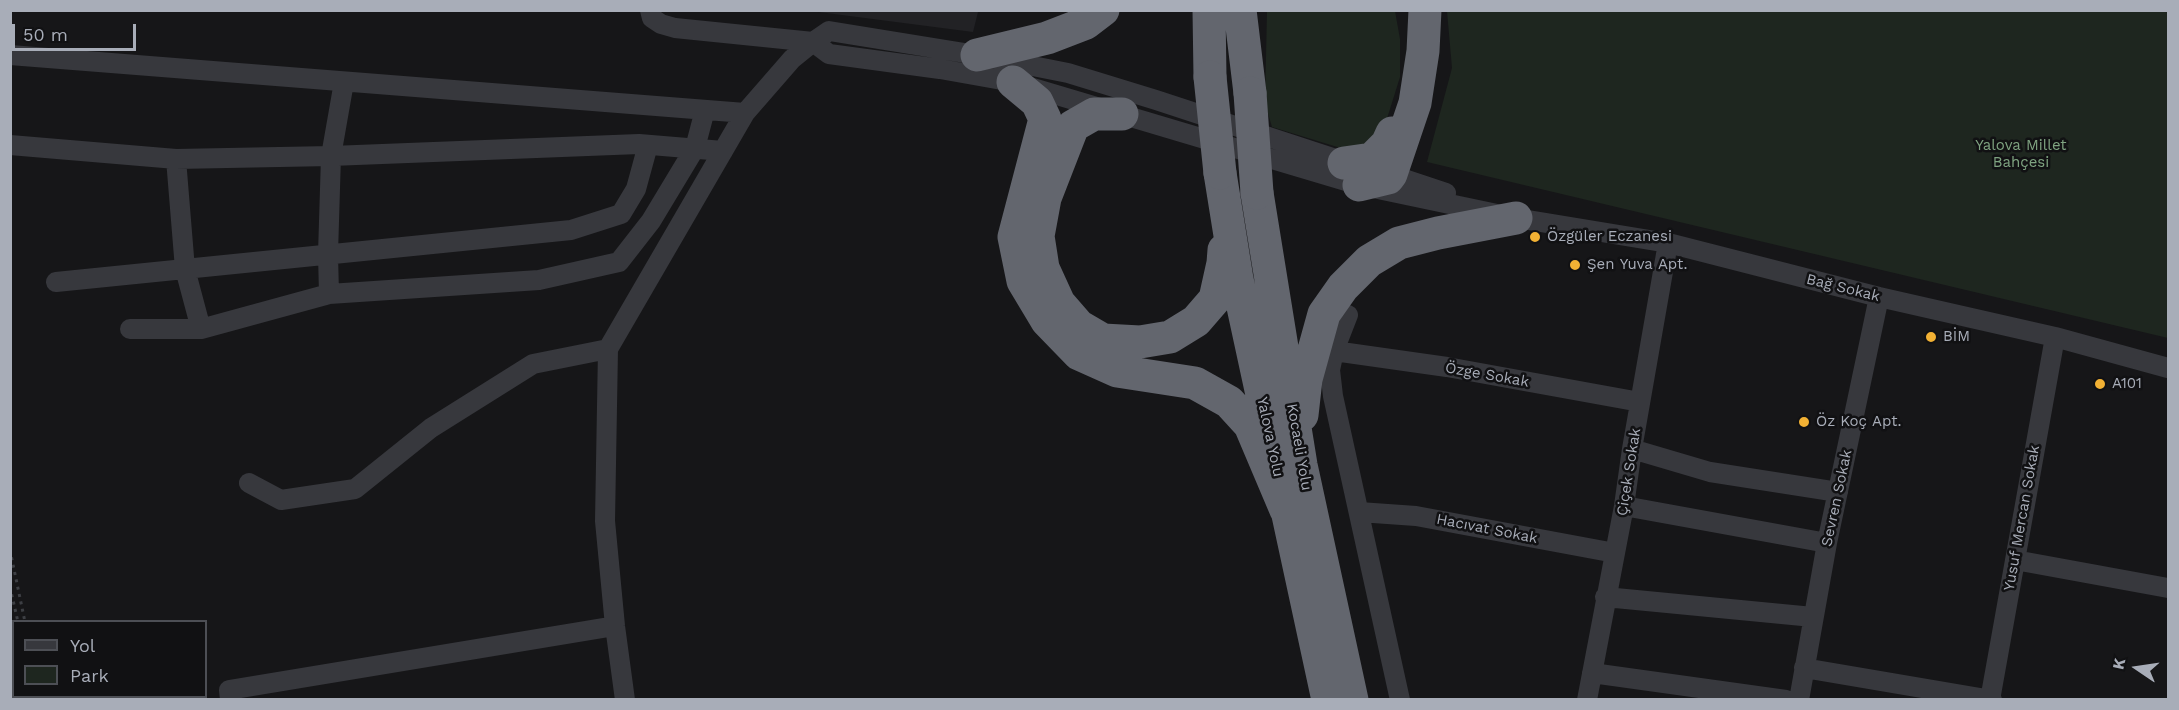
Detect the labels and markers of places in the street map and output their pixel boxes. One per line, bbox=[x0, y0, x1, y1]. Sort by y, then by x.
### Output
place label: Özgüler Eczanesi bbox=[1547, 228, 1672, 246]
marker: Özgüler Eczanesi bbox=[1528, 230, 1542, 244]
place label: Şen Yuva Apt. bbox=[1587, 256, 1687, 274]
marker: Şen Yuva Apt. bbox=[1568, 258, 1582, 272]
place label: BİM bbox=[1943, 328, 1970, 346]
marker: BİM bbox=[1924, 330, 1938, 344]
place label: A101 bbox=[2112, 375, 2142, 393]
marker: A101 bbox=[2093, 377, 2107, 391]
place label: Öz Koç Apt. bbox=[1816, 413, 1901, 431]
marker: Öz Koç Apt. bbox=[1797, 415, 1811, 429]

